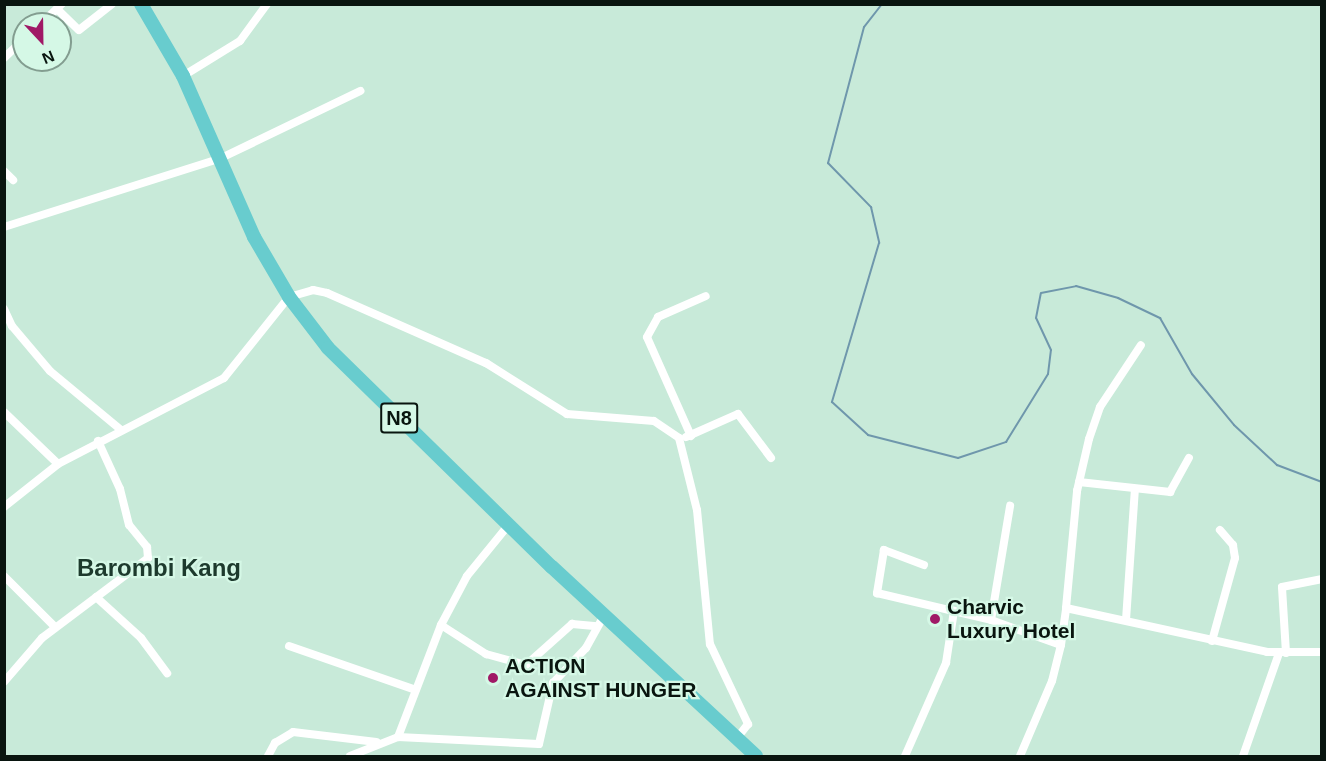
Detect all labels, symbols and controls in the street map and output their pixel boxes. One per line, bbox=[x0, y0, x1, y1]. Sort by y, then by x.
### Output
north arrow bbox=[12, 12, 72, 72]
text: N bbox=[40, 47, 57, 67]
road number: N8 bbox=[380, 401, 418, 435]
district label: Barombi Kang bbox=[77, 554, 241, 582]
place label: Charvic Luxury Hotel bbox=[947, 594, 1075, 644]
marker: Charvic Luxury Hotel bbox=[928, 612, 942, 626]
place label: ACTION AGAINST HUNGER bbox=[505, 653, 696, 703]
marker: ACTION AGAINST HUNGER bbox=[486, 671, 500, 685]

